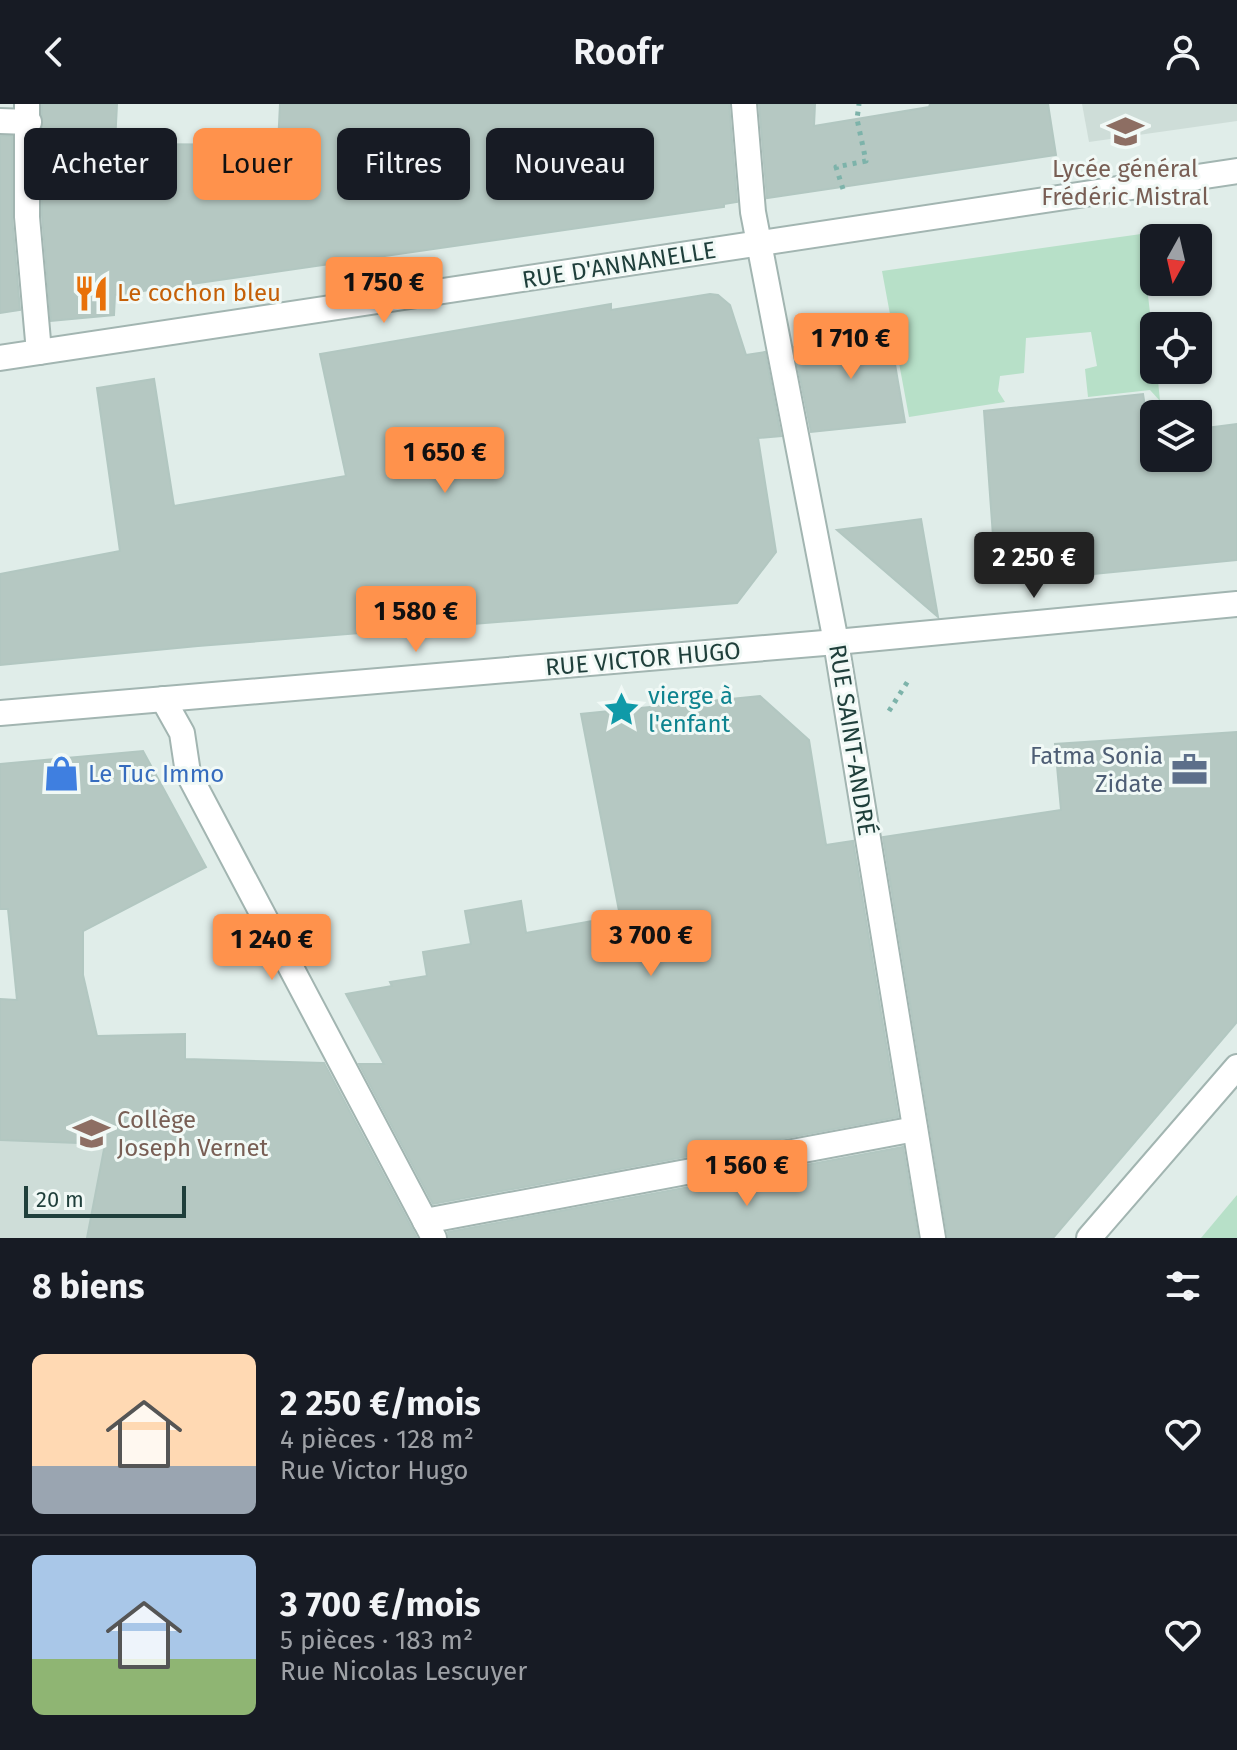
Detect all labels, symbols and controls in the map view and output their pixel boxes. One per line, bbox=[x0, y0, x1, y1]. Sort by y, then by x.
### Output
icon: back bbox=[32, 30, 76, 74]
text: Roofr bbox=[573, 30, 664, 74]
icon: person bbox=[1161, 30, 1205, 74]
school or university icon: Lycée général Frédéric Mistral bbox=[1106, 113, 1144, 151]
chip: Acheter bbox=[24, 128, 177, 200]
chip: Louer bbox=[193, 128, 321, 200]
chip: Filtres bbox=[337, 128, 470, 200]
chip: Nouveau bbox=[486, 128, 654, 200]
place label: Lycée général Frédéric Mistral bbox=[1041, 155, 1209, 211]
north arrow bbox=[1140, 224, 1212, 296]
map controls bbox=[1140, 224, 1212, 472]
street label: RUE D'ANNANELLE bbox=[520, 236, 718, 294]
pin: 1 750 € bbox=[310, 257, 458, 325]
text: 1 750 € bbox=[344, 267, 424, 298]
restaurant icon: Le cochon bleu bbox=[72, 274, 110, 312]
place label: Le cochon bleu bbox=[117, 279, 281, 307]
button: locate bbox=[1140, 312, 1212, 384]
pin: 1 710 € bbox=[777, 313, 925, 381]
text: 1 710 € bbox=[812, 323, 890, 354]
button: layers bbox=[1140, 400, 1212, 472]
pin: 1 650 € bbox=[371, 427, 519, 495]
text: 1 650 € bbox=[403, 437, 487, 468]
pin: 2 250 € bbox=[960, 532, 1108, 600]
text: 2 250 € bbox=[992, 542, 1076, 573]
pin: 1 580 € bbox=[342, 586, 490, 654]
text: 1 580 € bbox=[374, 596, 458, 627]
street label: RUE VICTOR HUGO bbox=[544, 637, 742, 681]
street label: RUE SAINT-ANDRÉ bbox=[823, 642, 882, 838]
place label: vierge à l'enfant bbox=[648, 682, 733, 738]
place icon: vierge à l'enfant bbox=[603, 691, 641, 729]
place label: Fatma Sonia Zidate bbox=[1030, 742, 1163, 798]
office icon: Fatma Sonia Zidate bbox=[1170, 751, 1208, 789]
shop icon: Le Tuc Immo bbox=[43, 755, 81, 793]
place label: Le Tuc Immo bbox=[88, 760, 224, 788]
pin: 3 700 € bbox=[577, 910, 725, 978]
pin: 1 240 € bbox=[198, 914, 346, 982]
text: 3 700 € bbox=[609, 920, 693, 951]
text: 1 240 € bbox=[231, 924, 313, 955]
place label: Collège Joseph Vernet bbox=[117, 1106, 269, 1162]
school or university icon: Collège Joseph Vernet bbox=[72, 1115, 110, 1153]
pin: 1 560 € bbox=[673, 1140, 821, 1208]
text: 1 560 € bbox=[705, 1150, 789, 1181]
scale bar bbox=[24, 1182, 186, 1218]
text: 20 m bbox=[36, 1186, 84, 1213]
icon: filters bbox=[1161, 1264, 1205, 1308]
text: 8 biens bbox=[32, 1266, 145, 1307]
text: 2 250 €/mois bbox=[280, 1383, 481, 1424]
icon: home bbox=[96, 1386, 192, 1482]
icon: heart bbox=[1161, 1412, 1205, 1456]
text: 4 pièces · 128 m² bbox=[280, 1424, 474, 1455]
text: Rue Victor Hugo bbox=[280, 1455, 468, 1486]
text: 3 700 €/mois bbox=[280, 1584, 480, 1625]
icon: home bbox=[96, 1587, 192, 1683]
icon: heart bbox=[1161, 1613, 1205, 1657]
text: 5 pièces · 183 m² bbox=[280, 1625, 473, 1656]
text: Rue Nicolas Lescuyer bbox=[280, 1656, 527, 1687]

